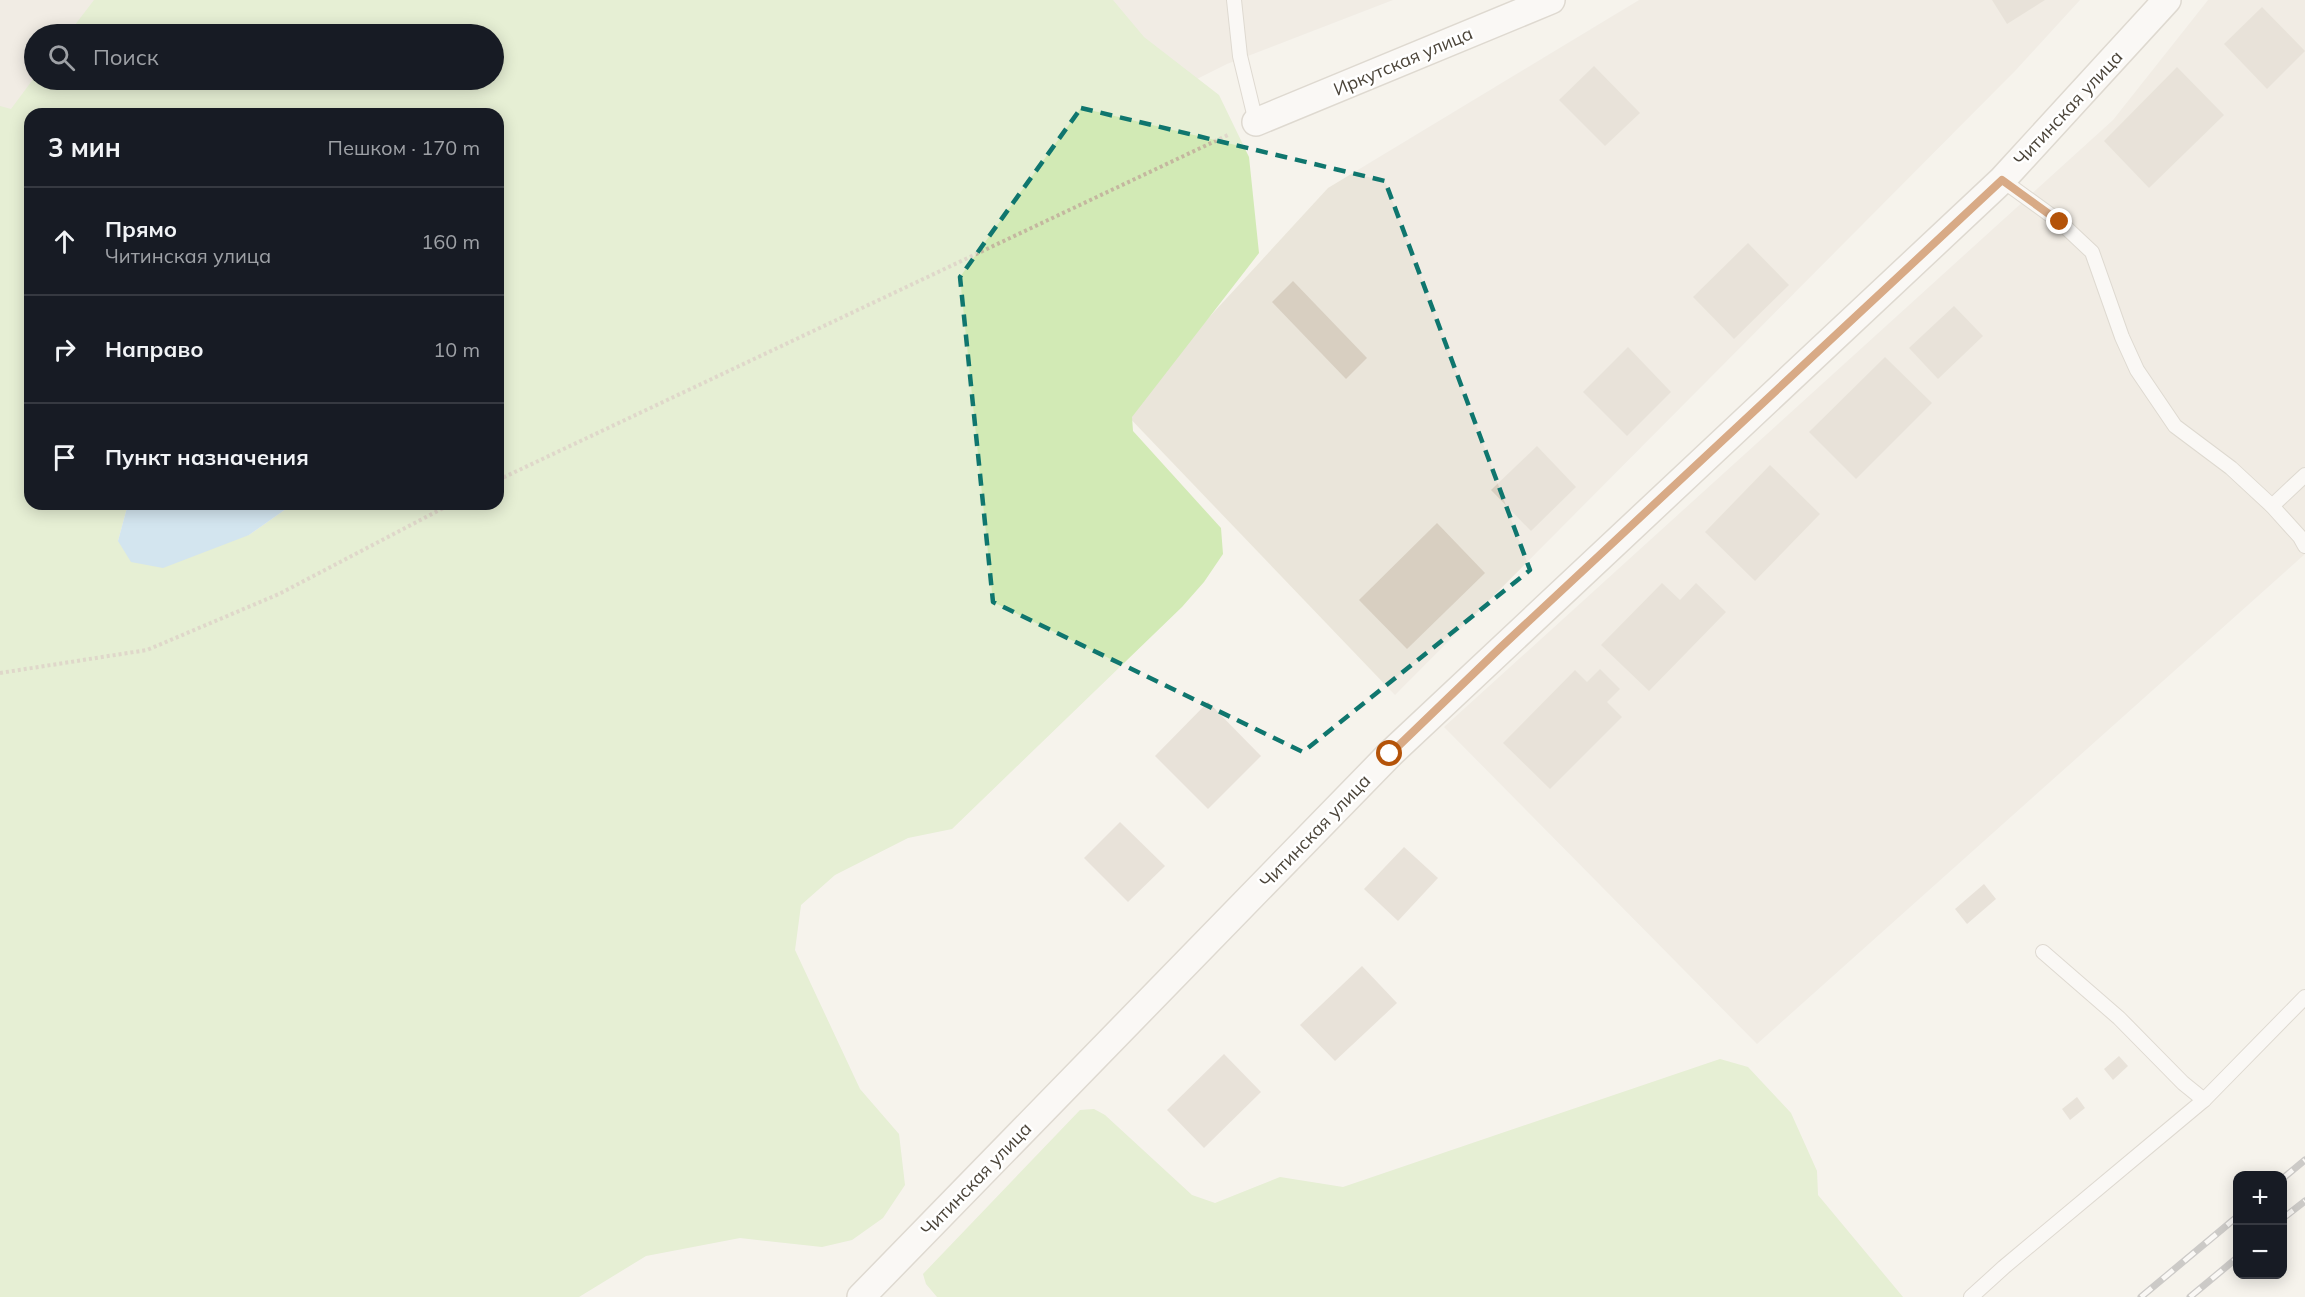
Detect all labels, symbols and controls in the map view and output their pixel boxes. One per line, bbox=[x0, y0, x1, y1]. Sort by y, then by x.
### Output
street label: Иркутская улица bbox=[1330, 21, 1476, 101]
search box bbox=[24, 24, 504, 90]
icon: search bbox=[45, 41, 78, 74]
text: Поиск bbox=[93, 43, 159, 71]
street label: Читинская улица bbox=[2009, 45, 2127, 171]
text: 3 мин bbox=[48, 131, 121, 164]
text: Пешком · 170 m bbox=[328, 135, 480, 160]
route end bbox=[2046, 208, 2072, 234]
text: Прямо bbox=[105, 215, 177, 243]
icon: ahead bbox=[48, 225, 81, 258]
text: 160 m bbox=[421, 229, 480, 254]
text: Читинская улица bbox=[105, 243, 271, 268]
icon: right bbox=[48, 333, 81, 366]
text: Направо bbox=[105, 335, 203, 363]
text: 10 m bbox=[433, 337, 480, 362]
icon: arrive bbox=[48, 441, 81, 474]
text: Пункт назначения bbox=[105, 443, 309, 471]
route start bbox=[1376, 740, 1402, 766]
street label: Читинская улица bbox=[1255, 769, 1375, 893]
street label: Читинская улица bbox=[916, 1117, 1036, 1241]
map controls bbox=[2233, 1171, 2287, 1279]
button: + bbox=[2233, 1171, 2287, 1225]
button: − bbox=[2233, 1225, 2287, 1279]

